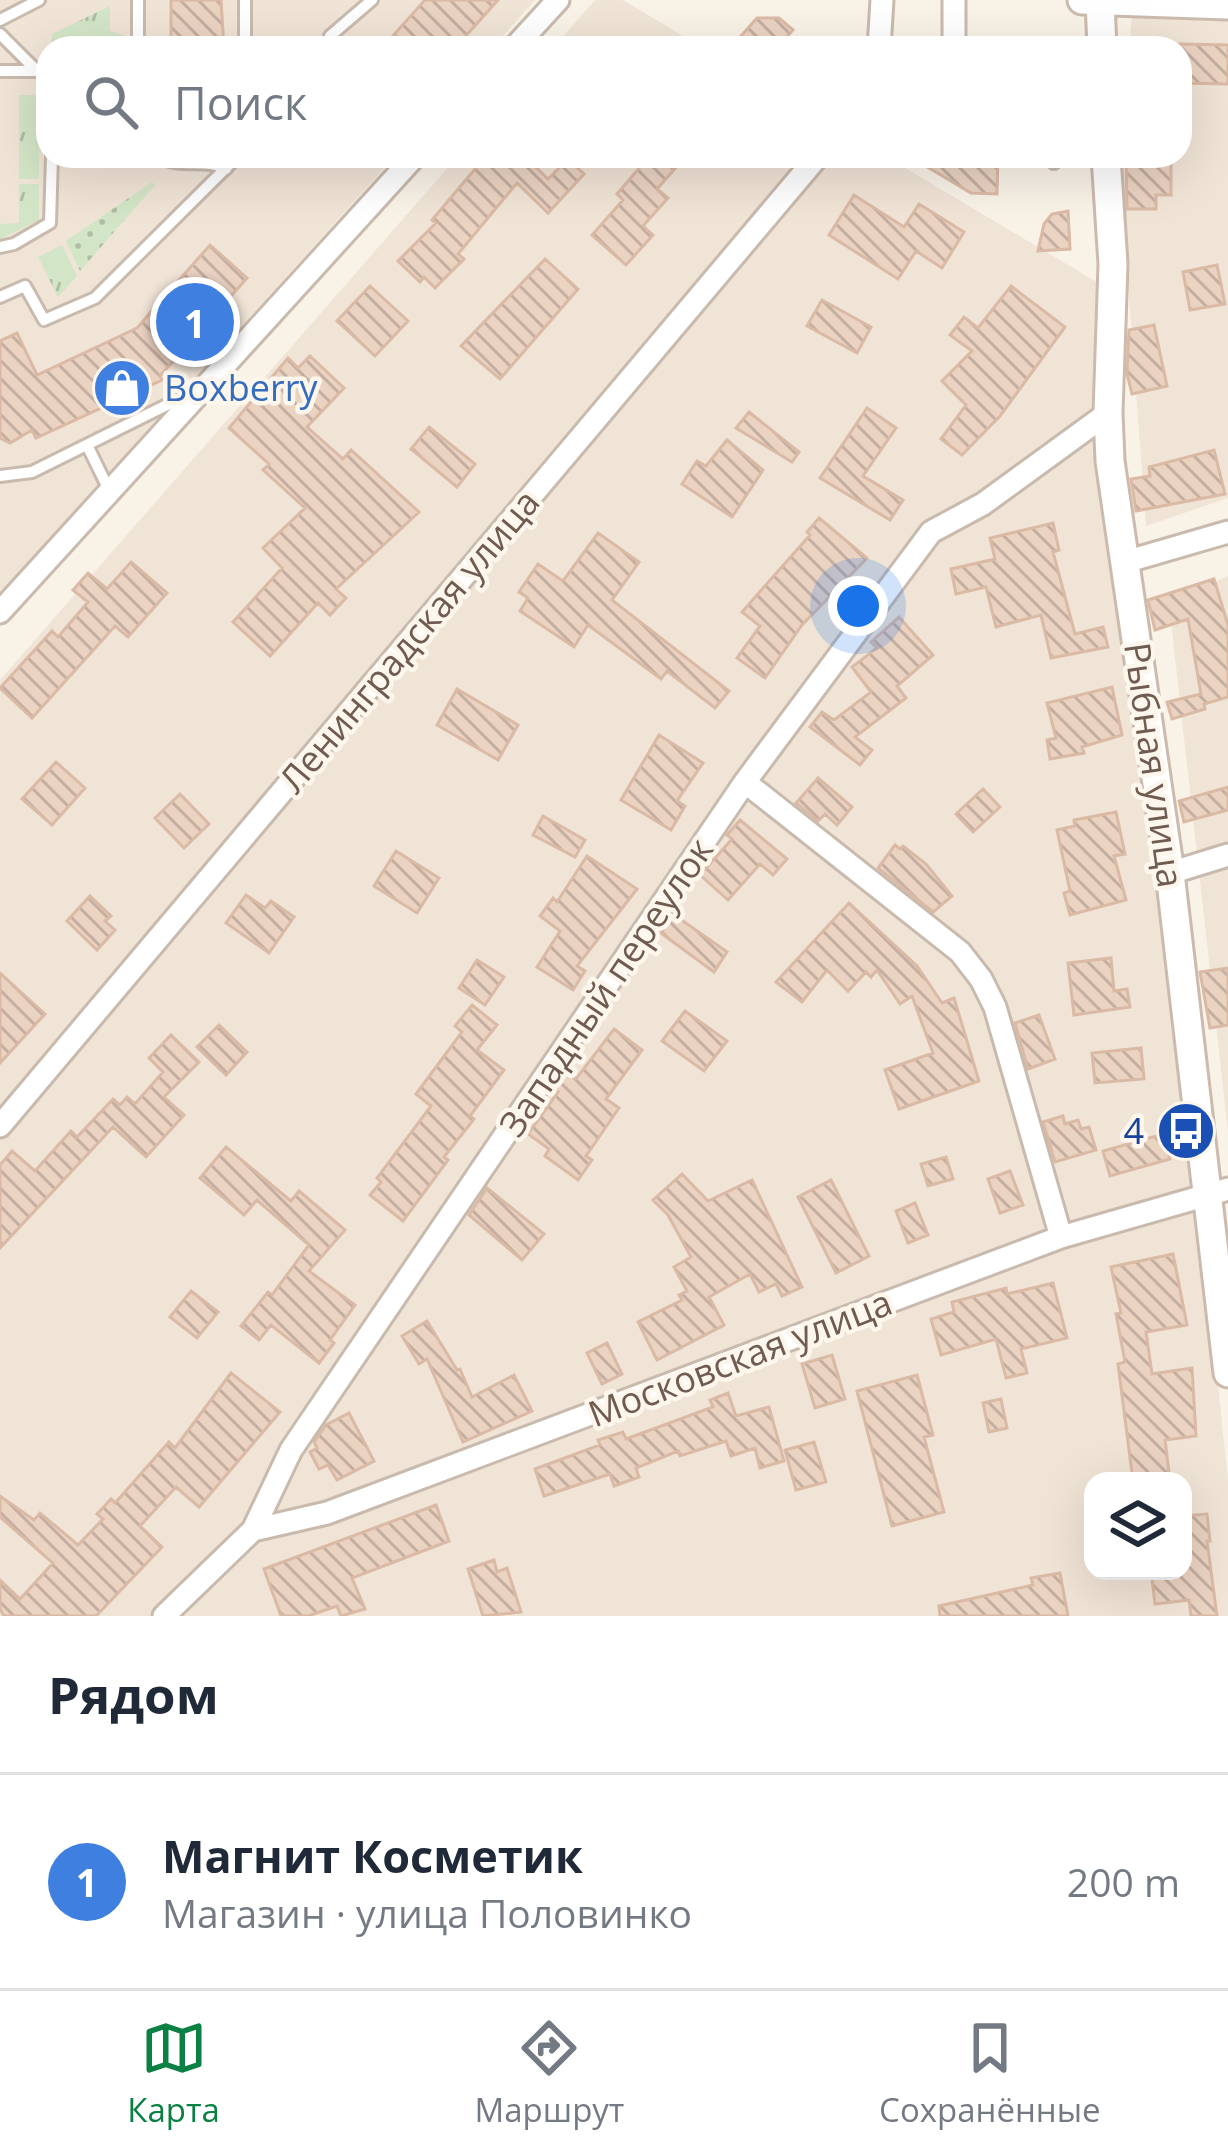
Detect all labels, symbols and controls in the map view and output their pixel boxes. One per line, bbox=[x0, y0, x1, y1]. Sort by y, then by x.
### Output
search box bbox=[36, 36, 1192, 168]
icon: search bbox=[78, 69, 144, 135]
text: Поиск bbox=[174, 72, 307, 133]
pin: 1 bbox=[156, 277, 234, 367]
shop icon: Boxberry bbox=[91, 357, 153, 419]
place label: Boxberry bbox=[164, 363, 318, 412]
street label: Ленинградская улица bbox=[267, 479, 550, 803]
your location bbox=[828, 576, 888, 636]
street label: Рыбная улица bbox=[1113, 639, 1196, 891]
street label: Западный переулок bbox=[487, 827, 724, 1146]
bus stop icon: 4 bbox=[1155, 1100, 1217, 1162]
place label: 4 bbox=[1123, 1106, 1144, 1155]
street label: Московская улица bbox=[581, 1277, 899, 1438]
map controls bbox=[1084, 1472, 1192, 1580]
button: layers bbox=[1084, 1472, 1192, 1580]
text: Рядом bbox=[48, 1659, 219, 1729]
text: Магнит Косметик bbox=[162, 1825, 583, 1886]
text: 1 bbox=[76, 1855, 98, 1908]
text: 200 m bbox=[1067, 1855, 1180, 1908]
text: Магазин · улица Половинко bbox=[162, 1886, 692, 1939]
tab: Карта bbox=[127, 2015, 220, 2132]
tab: Маршрут bbox=[475, 2015, 624, 2132]
tab: Сохранённые bbox=[879, 2015, 1101, 2132]

